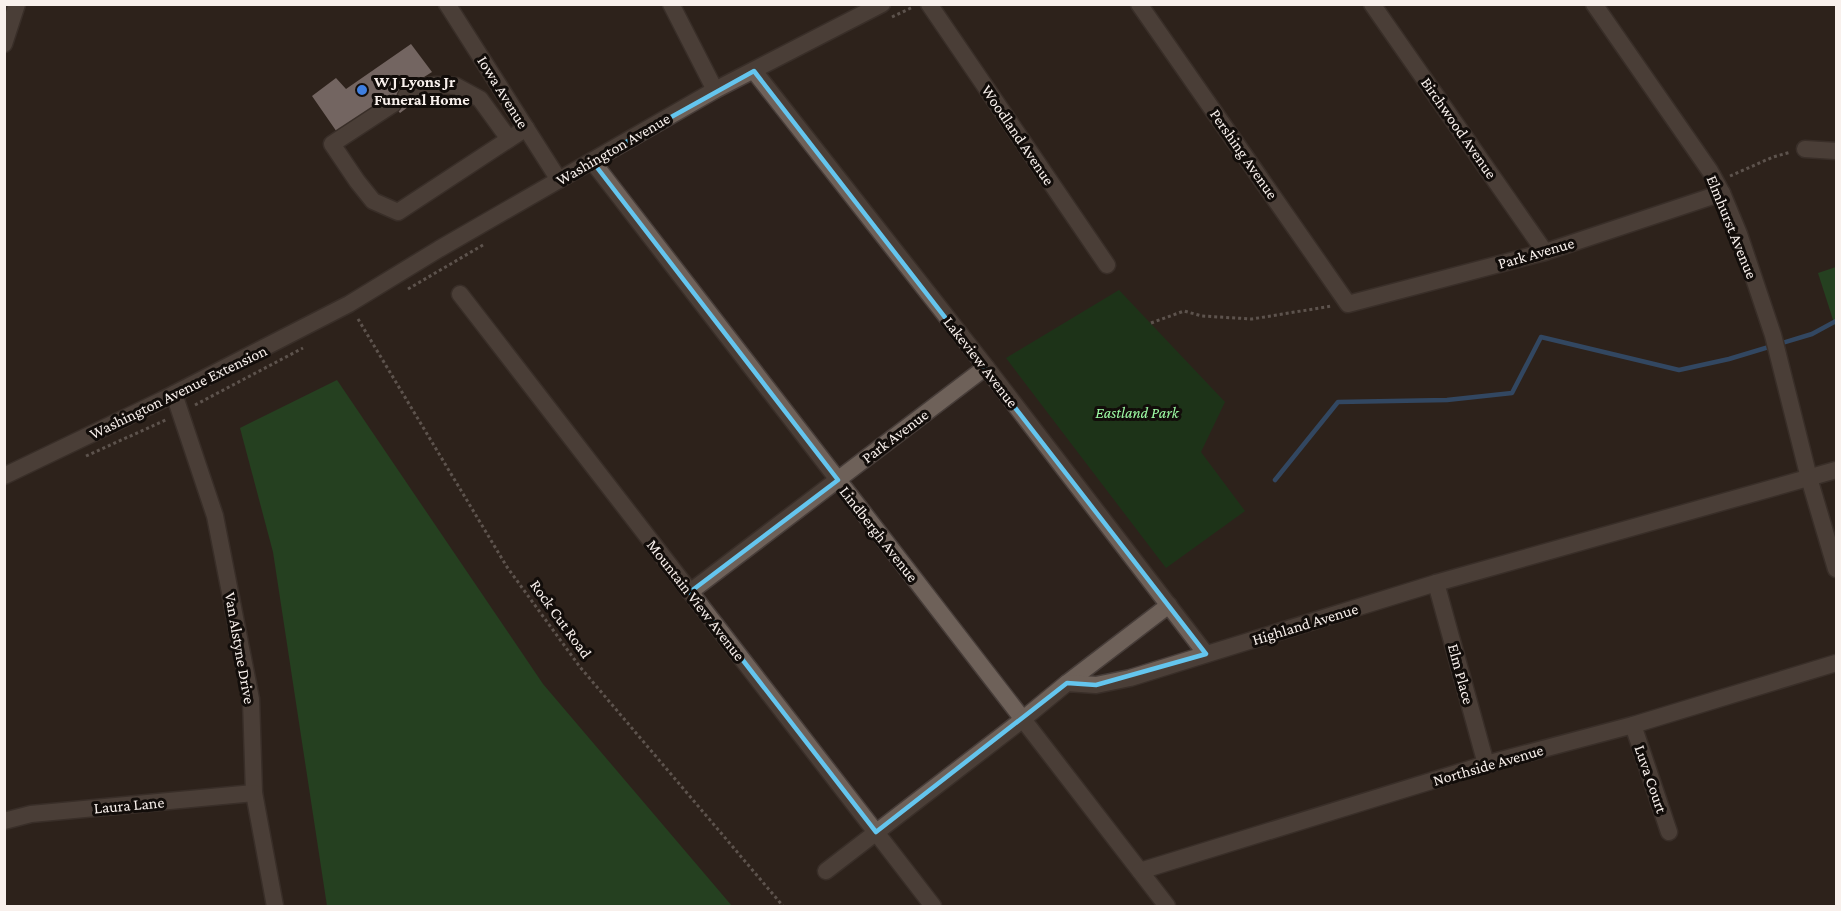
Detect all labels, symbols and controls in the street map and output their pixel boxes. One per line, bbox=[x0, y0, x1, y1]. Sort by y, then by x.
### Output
street label: Iowa Avenue bbox=[474, 53, 532, 131]
place label: W J Lyons Jr Funeral Home bbox=[373, 73, 470, 108]
street label: Birchwood Avenue bbox=[1418, 74, 1500, 182]
street label: Woodland Avenue bbox=[978, 82, 1058, 188]
marker: W J Lyons Jr Funeral Home bbox=[355, 83, 369, 97]
street label: Pershing Avenue bbox=[1206, 106, 1281, 203]
street label: Washington Avenue bbox=[553, 109, 673, 189]
street label: Elmhurst Avenue bbox=[1703, 173, 1761, 281]
street label: Park Avenue bbox=[1496, 234, 1576, 272]
street label: Lakeview Avenue bbox=[940, 313, 1022, 411]
street label: Washington Avenue Extension bbox=[87, 341, 270, 443]
park label: Eastland Park bbox=[1095, 404, 1180, 421]
street label: Park Avenue bbox=[859, 406, 931, 466]
street label: Lindbergh Avenue bbox=[836, 483, 921, 586]
street label: Mountain View Avenue bbox=[644, 536, 748, 664]
street label: Rock Cut Road bbox=[527, 577, 595, 662]
street label: Van Alstyne Drive bbox=[221, 591, 258, 705]
street label: Highland Avenue bbox=[1250, 600, 1360, 649]
street label: Elm Place bbox=[1445, 642, 1477, 706]
street label: Northside Avenue bbox=[1431, 741, 1545, 789]
street label: Luva Court bbox=[1631, 743, 1671, 816]
street label: Laura Lane bbox=[93, 793, 165, 817]

